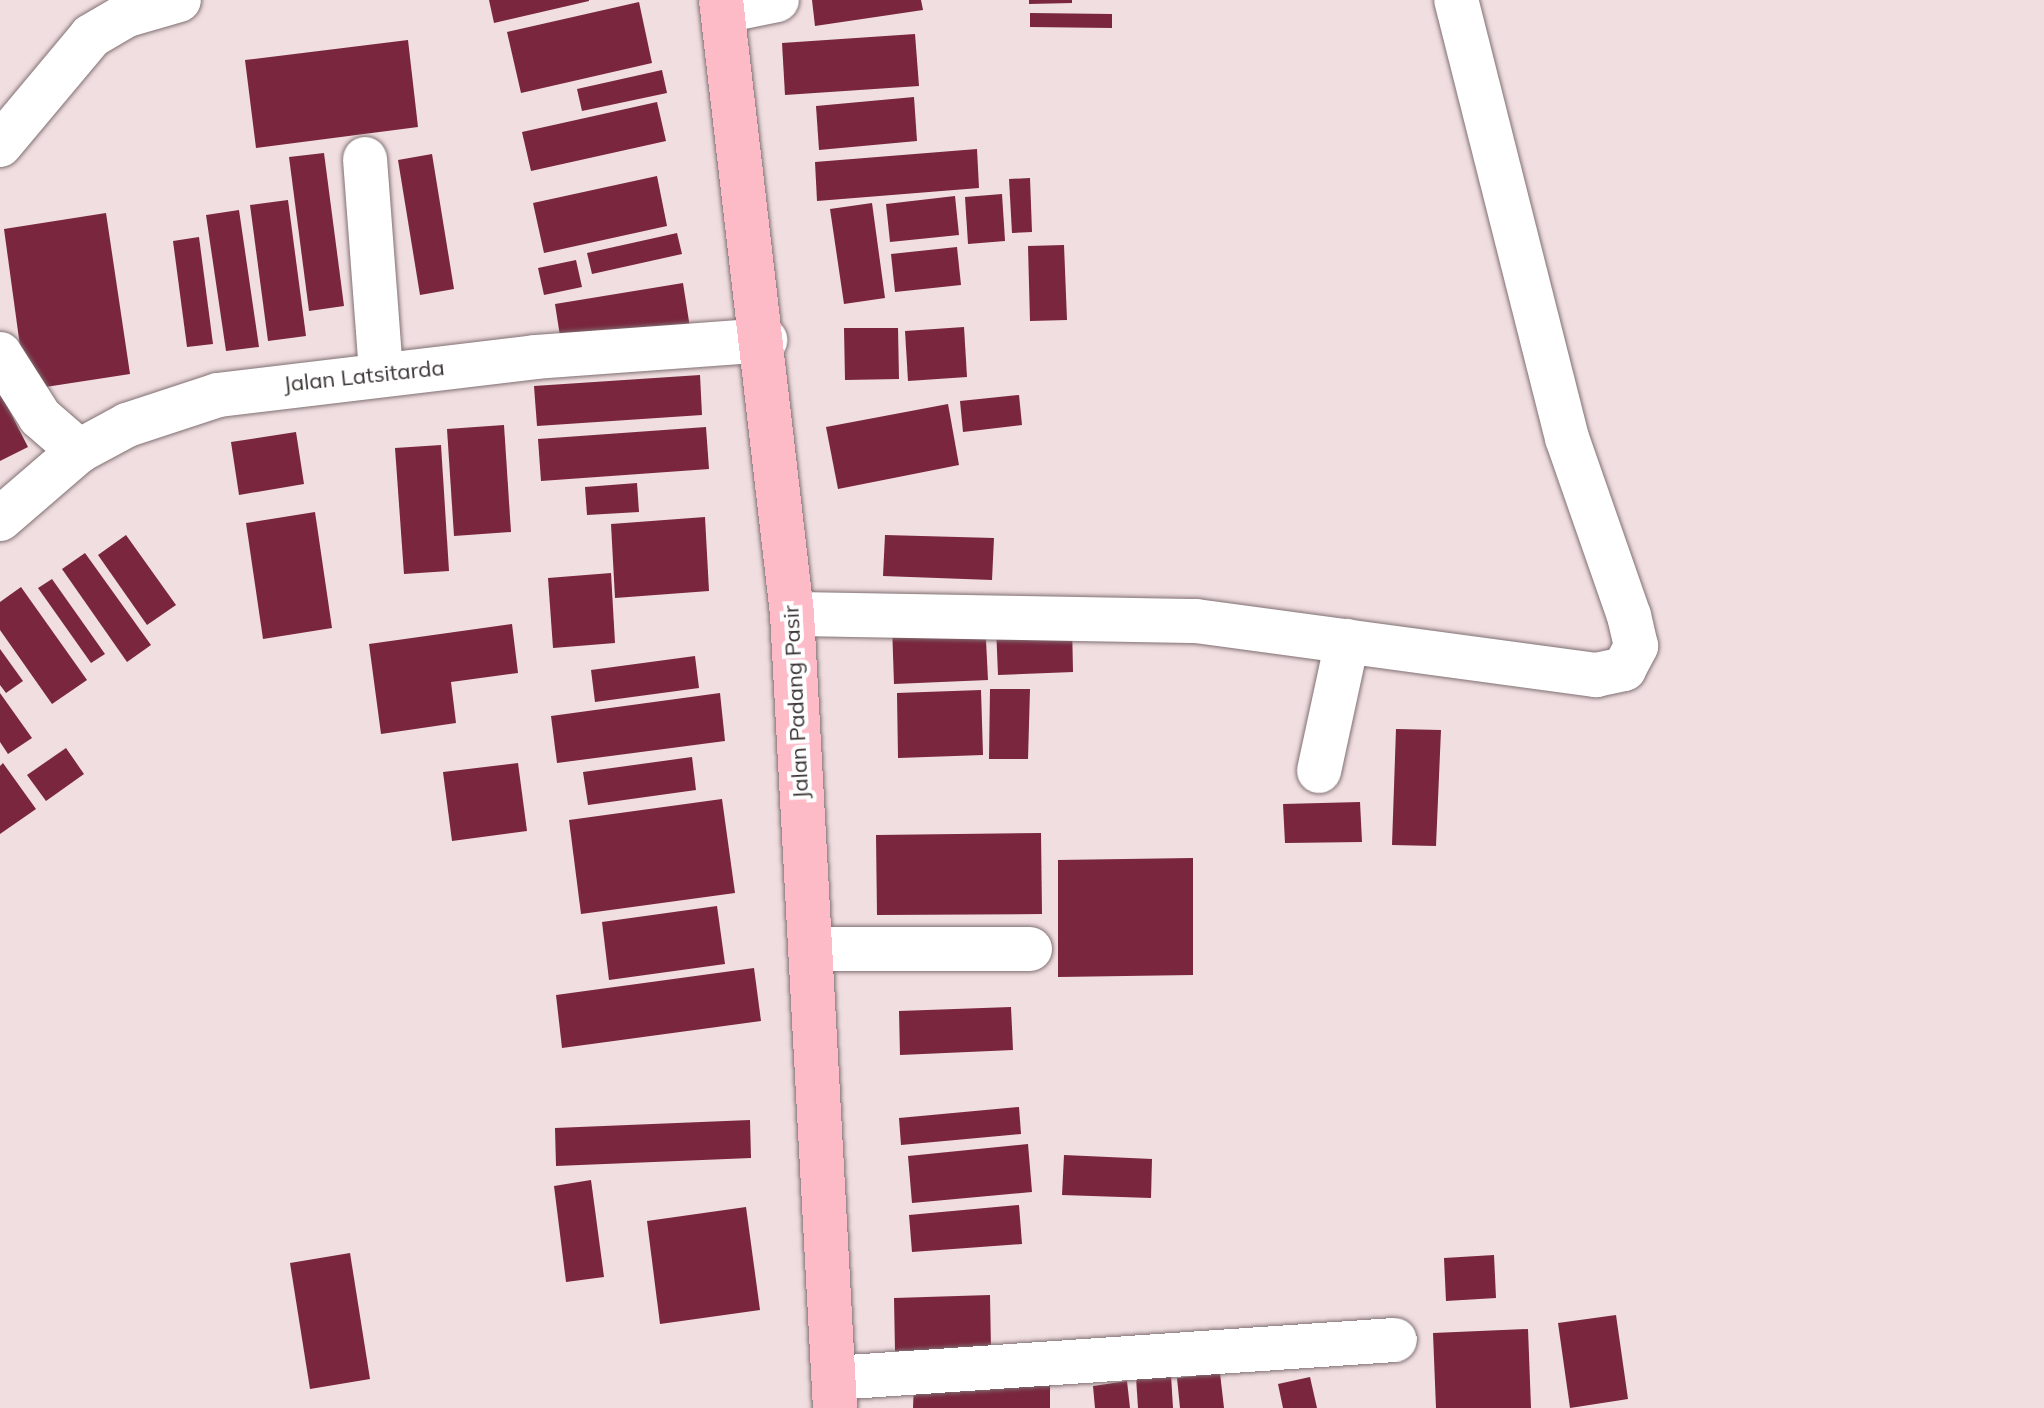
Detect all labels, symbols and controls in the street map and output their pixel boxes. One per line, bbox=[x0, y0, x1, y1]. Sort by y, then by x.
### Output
street label: Jalan Latsitarda bbox=[282, 354, 446, 398]
street label: Jalan Padang Pasir bbox=[778, 604, 814, 800]

